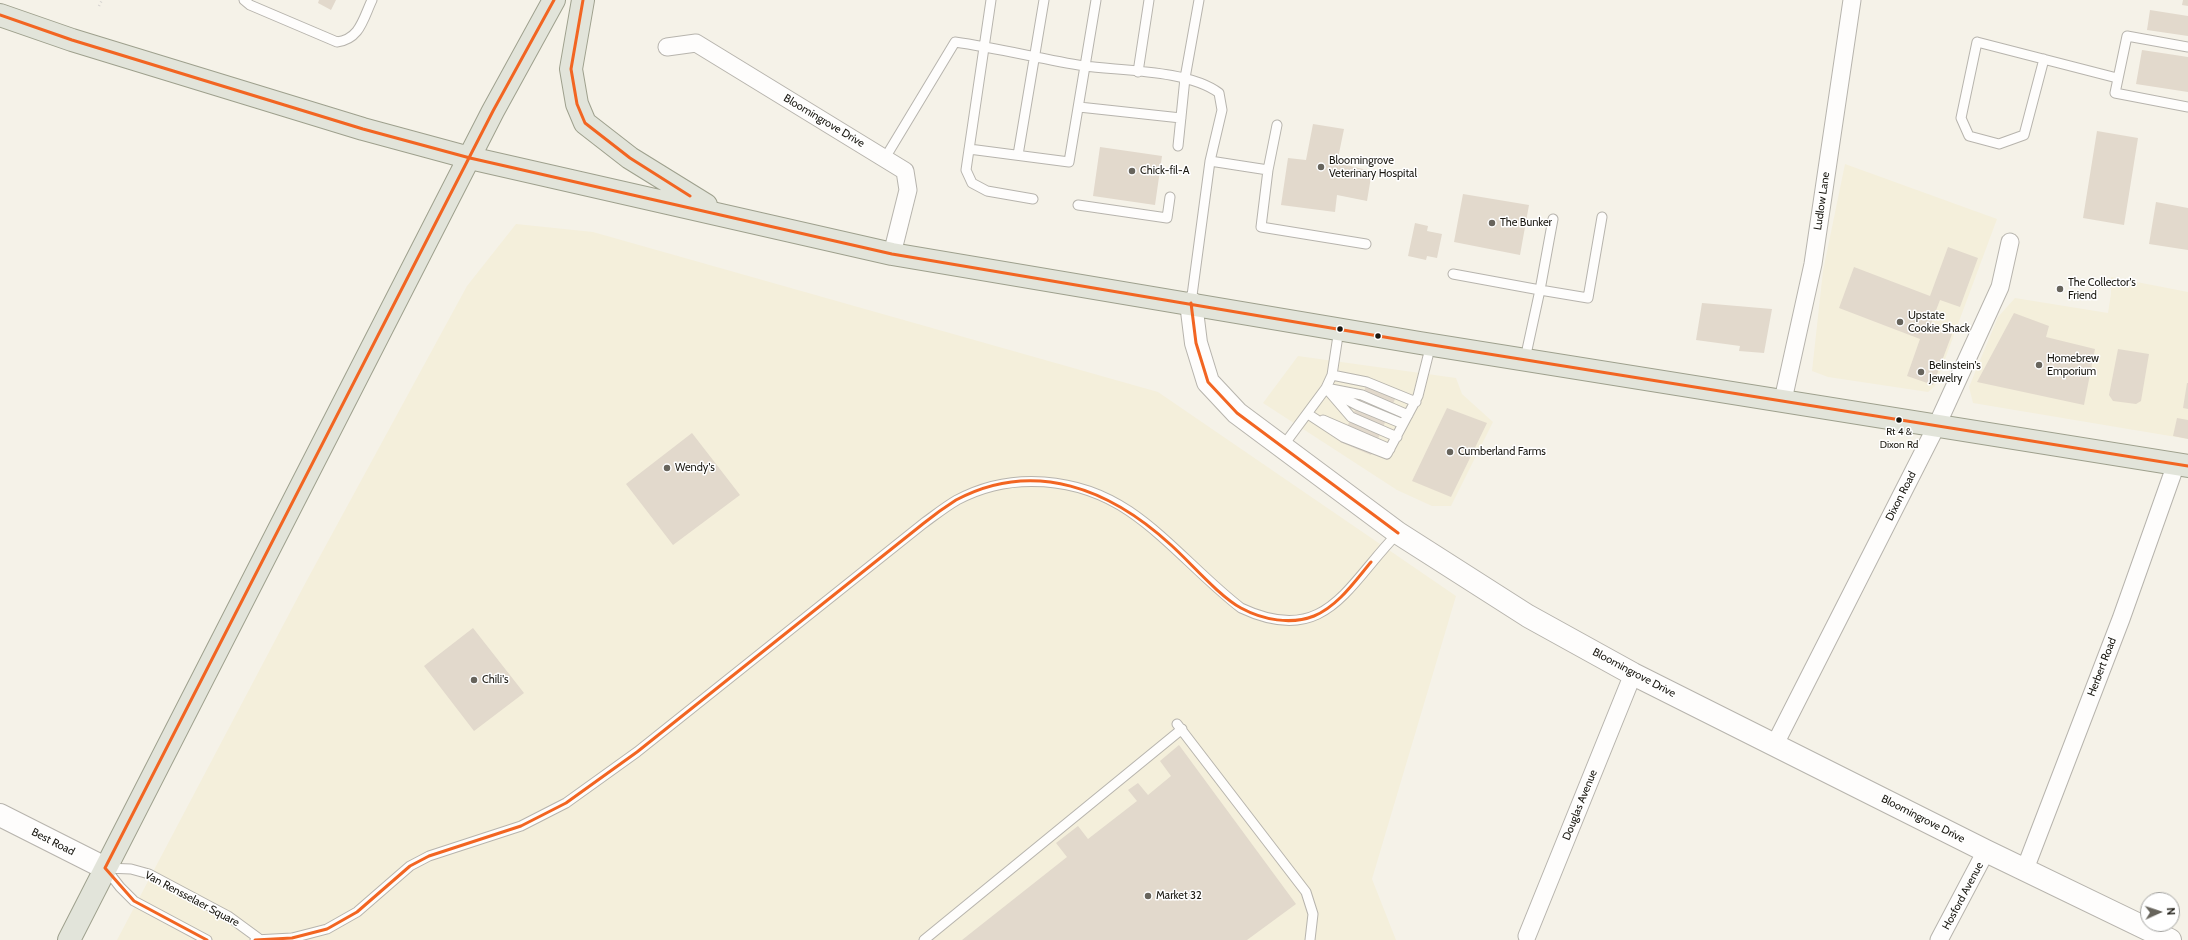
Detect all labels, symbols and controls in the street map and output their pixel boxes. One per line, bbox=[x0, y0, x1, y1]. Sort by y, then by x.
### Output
street label: Bloomingrove Drive bbox=[781, 92, 867, 150]
place label: Bloomingrove Veterinary Hospital bbox=[1329, 154, 1417, 180]
marker: Bloomingrove Veterinary Hospital bbox=[1316, 162, 1326, 172]
place label: Chick-fil-A bbox=[1140, 164, 1189, 178]
marker: Chick-fil-A bbox=[1127, 166, 1137, 176]
street label: Ludlow Lane bbox=[1811, 171, 1833, 231]
place label: The Bunker bbox=[1500, 216, 1552, 230]
marker: The Bunker bbox=[1487, 218, 1497, 228]
place label: The Collector's Friend bbox=[2068, 276, 2136, 302]
marker: The Collector's Friend bbox=[2055, 284, 2065, 294]
place label: Upstate Cookie Shack bbox=[1908, 309, 1970, 335]
marker: Upstate Cookie Shack bbox=[1895, 317, 1905, 327]
unlabelled marker bbox=[1335, 324, 1345, 334]
unlabelled marker bbox=[1373, 331, 1383, 341]
place label: Homebrew Emporium bbox=[2047, 352, 2099, 378]
place label: Belinstein's Jewelry bbox=[1929, 359, 1981, 385]
marker: Homebrew Emporium bbox=[2034, 360, 2044, 370]
marker: Belinstein's Jewelry bbox=[1916, 367, 1926, 377]
marker: Rt 4 & Dixon Rd bbox=[1894, 415, 1904, 425]
place label: Rt 4 & Dixon Rd bbox=[1880, 426, 1918, 450]
place label: Cumberland Farms bbox=[1458, 445, 1546, 459]
marker: Cumberland Farms bbox=[1445, 447, 1455, 457]
place label: Wendy's bbox=[675, 461, 715, 475]
marker: Wendy's bbox=[662, 463, 672, 473]
street label: Dixon Road bbox=[1883, 469, 1919, 523]
street label: Herbert Road bbox=[2085, 636, 2119, 698]
street label: Bloomingrove Drive bbox=[1590, 646, 1678, 700]
place label: Chili's bbox=[482, 673, 509, 687]
marker: Chili's bbox=[469, 675, 479, 685]
street label: Douglas Avenue bbox=[1560, 768, 1600, 842]
street label: Bloomingrove Drive bbox=[1879, 792, 1967, 846]
street label: Best Road bbox=[29, 825, 77, 859]
street label: Hosford Avenue bbox=[1940, 860, 1986, 932]
street label: Van Rensselaer Square bbox=[142, 868, 242, 930]
place label: Market 32 bbox=[1156, 889, 1202, 903]
marker: Market 32 bbox=[1143, 891, 1153, 901]
north arrow bbox=[2140, 892, 2180, 932]
text: N bbox=[2164, 907, 2178, 916]

